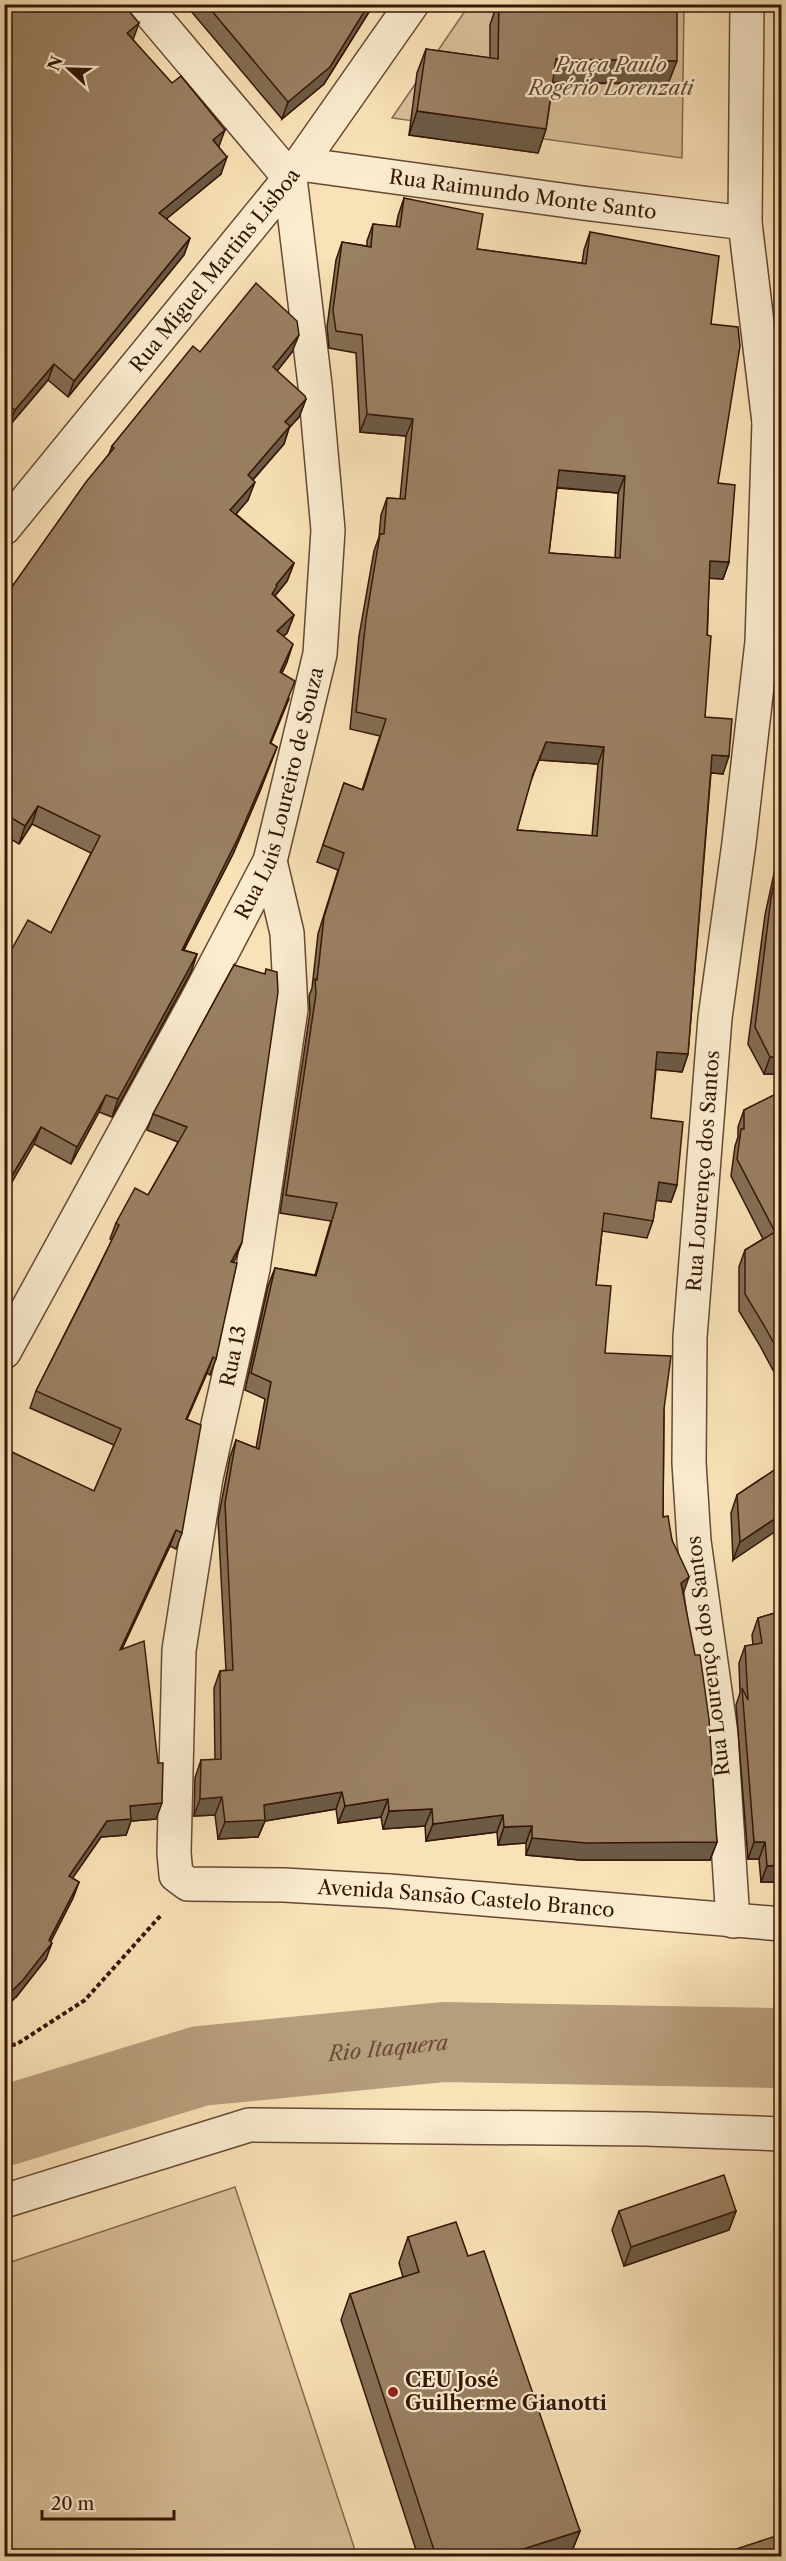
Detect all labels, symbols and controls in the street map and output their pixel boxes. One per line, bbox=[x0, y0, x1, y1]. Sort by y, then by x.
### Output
north arrow bbox=[39, 39, 99, 99]
text: N bbox=[43, 53, 67, 74]
park label: Praça Paulo Rogério Lorenzati bbox=[526, 53, 695, 100]
street label: Rua Miguel Martins Lisboa bbox=[124, 163, 305, 377]
street label: Rua Raimundo Monte Santo bbox=[388, 164, 658, 224]
street label: Rua Luís Loureiro de Souza bbox=[230, 664, 329, 923]
street label: Rua Lourenço dos Santos bbox=[682, 1049, 724, 1293]
street label: Rua 13 bbox=[215, 1323, 251, 1389]
street label: Rua Lourenço dos Santos bbox=[681, 1534, 735, 1778]
street label: Avenida Sansão Castelo Branco bbox=[316, 1875, 616, 1922]
water label: Rio Itaquera bbox=[325, 2029, 450, 2066]
place label: CEU José Guilherme Gianotti bbox=[405, 2368, 607, 2415]
marker: CEU José Guilherme Gianotti bbox=[386, 2385, 400, 2399]
scale bar bbox=[42, 2483, 174, 2521]
text: 20 m bbox=[51, 2493, 95, 2515]

